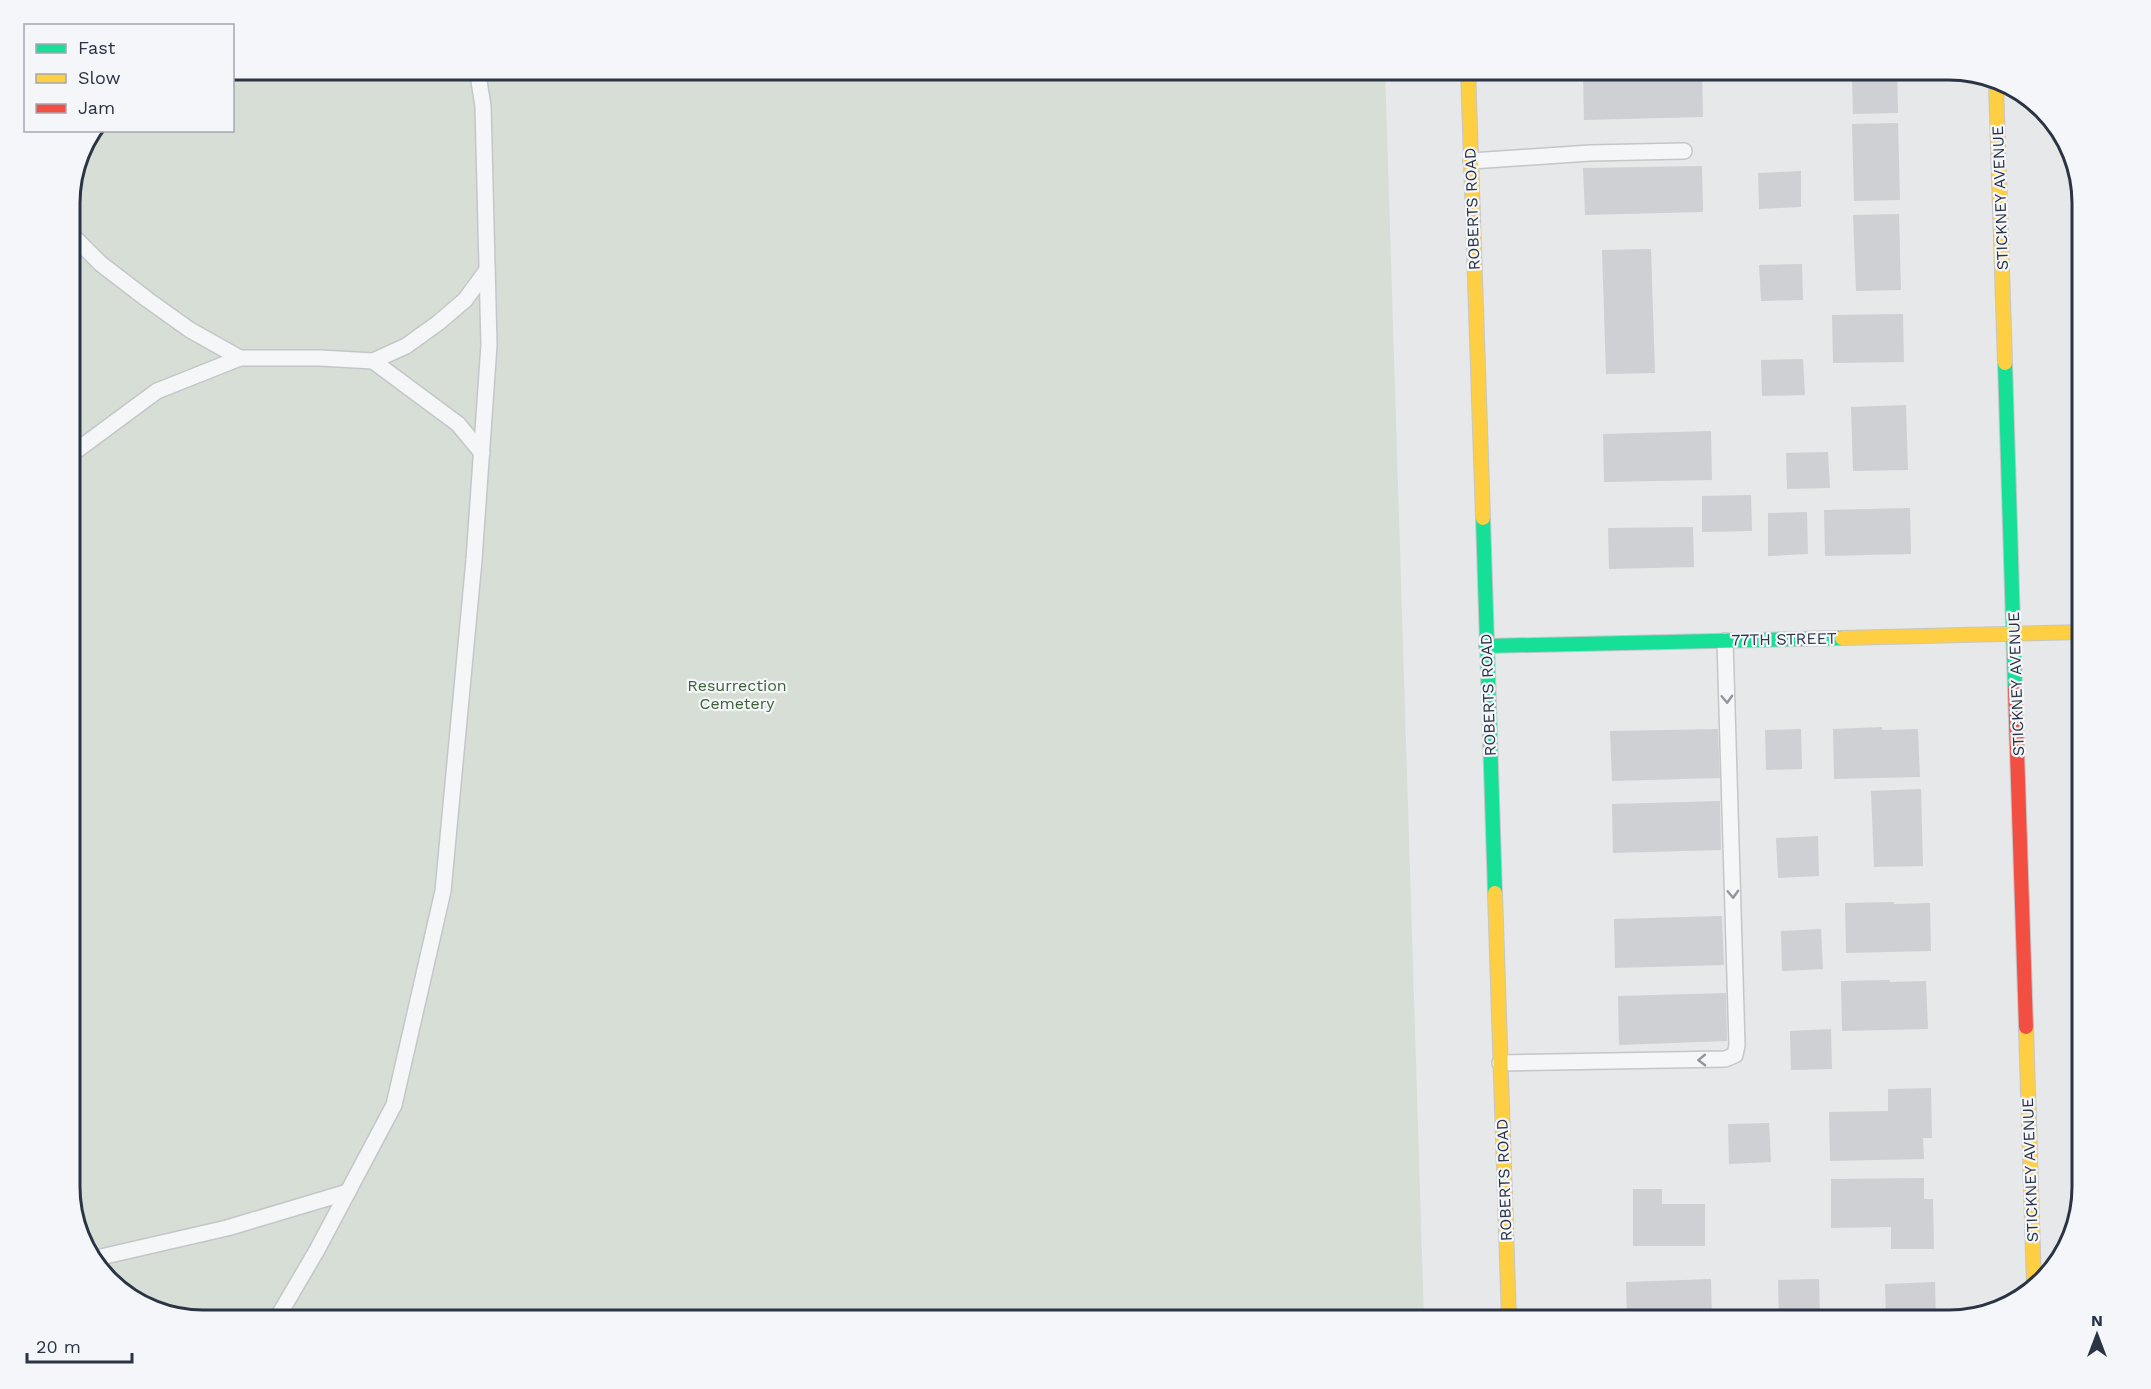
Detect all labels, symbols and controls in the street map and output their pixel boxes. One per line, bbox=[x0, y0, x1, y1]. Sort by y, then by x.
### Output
legend bbox=[24, 24, 234, 132]
text: Fast bbox=[78, 37, 116, 58]
text: Slow bbox=[78, 67, 121, 88]
text: Jam bbox=[78, 97, 115, 118]
street label: STICKNEY AVENUE bbox=[1988, 126, 2012, 270]
street label: ROBERTS ROAD bbox=[1460, 147, 1484, 271]
street label: STICKNEY AVENUE bbox=[2004, 612, 2028, 756]
street label: 77TH STREET bbox=[1731, 629, 1837, 649]
street label: ROBERTS ROAD bbox=[1476, 633, 1500, 757]
park label: Resurrection Cemetery bbox=[687, 676, 787, 713]
one-way arrow bbox=[1721, 695, 1733, 704]
one-way arrow bbox=[1726, 890, 1739, 899]
one-way arrow bbox=[1697, 1054, 1706, 1066]
street label: STICKNEY AVENUE bbox=[2018, 1098, 2042, 1242]
street label: ROBERTS ROAD bbox=[1492, 1118, 1516, 1242]
north arrow bbox=[2067, 1305, 2127, 1365]
text: N bbox=[2091, 1311, 2103, 1330]
scale bar bbox=[27, 1326, 132, 1364]
text: 20 m bbox=[36, 1336, 81, 1357]

